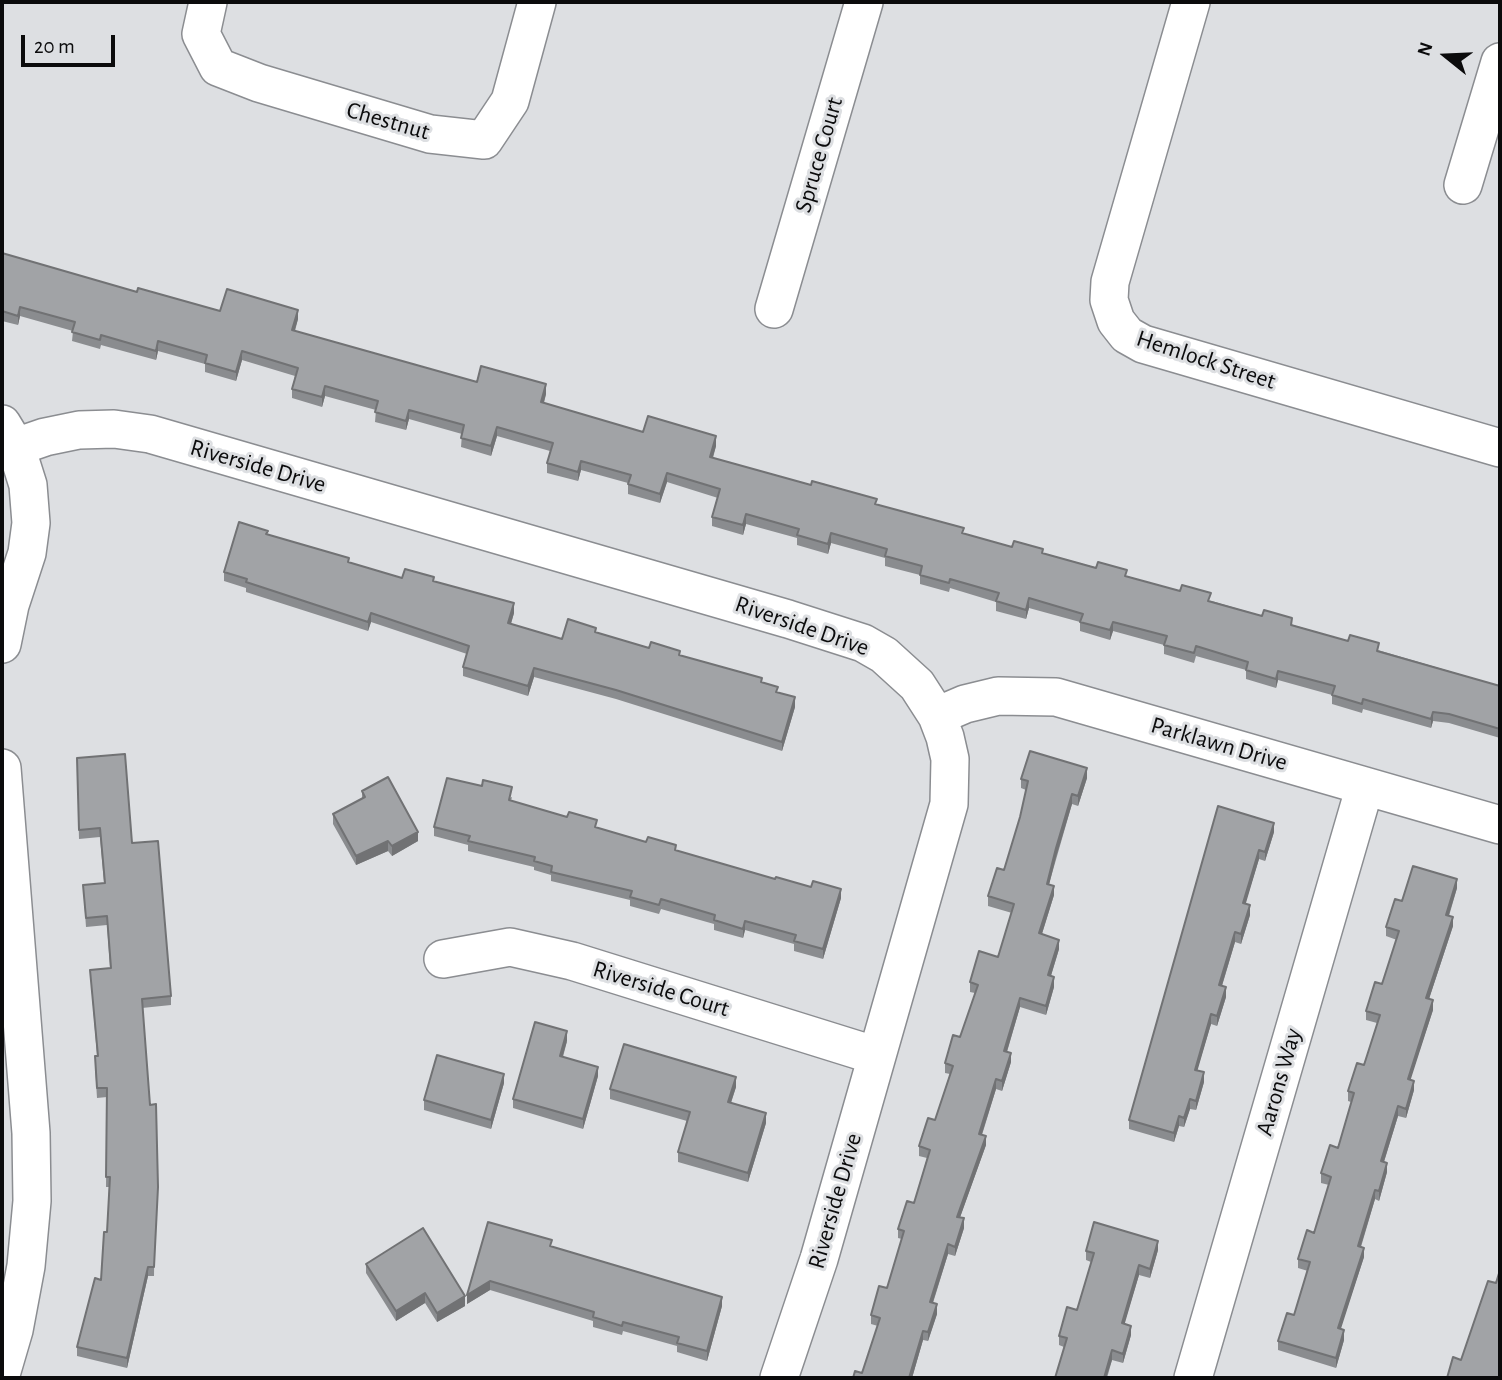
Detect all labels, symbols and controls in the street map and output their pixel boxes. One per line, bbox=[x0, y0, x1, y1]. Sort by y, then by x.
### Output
scale bar bbox=[24, 21, 119, 65]
north arrow bbox=[1411, 21, 1481, 91]
text: 20 m bbox=[34, 36, 75, 57]
text: N bbox=[1414, 40, 1437, 59]
street label: Spruce Court bbox=[789, 94, 849, 216]
street label: Chestnut bbox=[343, 95, 433, 147]
street label: Hemlock Street bbox=[1133, 324, 1279, 396]
street label: Riverside Drive bbox=[187, 433, 329, 499]
street label: Riverside Drive bbox=[731, 590, 873, 662]
street label: Parklawn Drive bbox=[1147, 711, 1291, 777]
street label: Riverside Court bbox=[589, 955, 733, 1023]
street label: Aarons Way bbox=[1250, 1025, 1308, 1139]
street label: Riverside Drive bbox=[802, 1130, 868, 1272]

